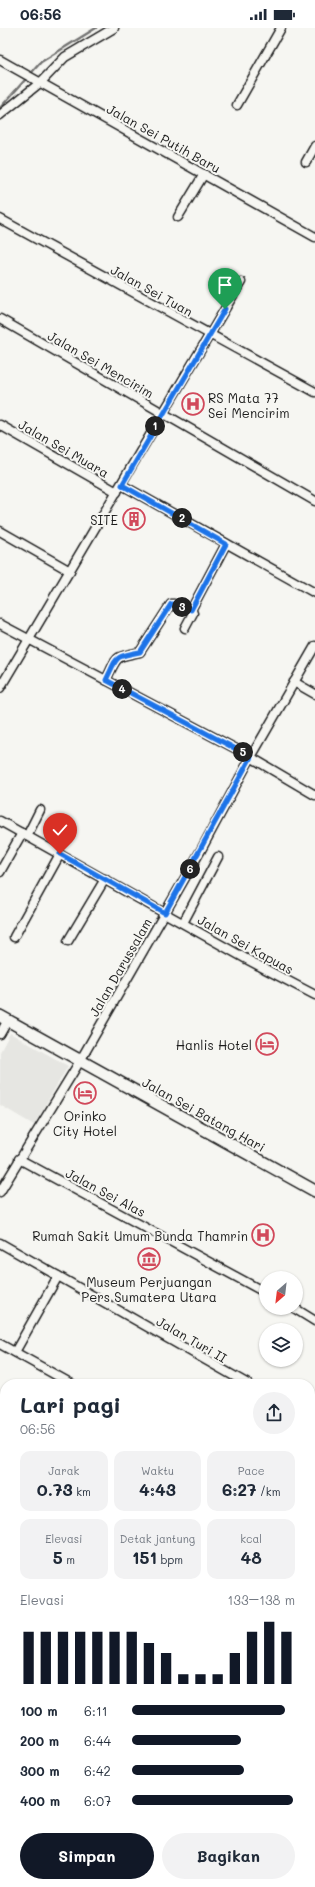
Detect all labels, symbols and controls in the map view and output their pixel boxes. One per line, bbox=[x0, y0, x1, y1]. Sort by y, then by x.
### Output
text: 06:56 bbox=[20, 4, 61, 24]
street label: Jalan Sei Putih Baru bbox=[104, 100, 224, 176]
street label: Jalan Sei Tuan bbox=[108, 260, 196, 320]
pin bbox=[208, 268, 242, 309]
icon: arrive bbox=[214, 274, 236, 296]
street label: Jalan Sei Mencirim bbox=[45, 327, 157, 401]
place label: RS Mata 77 Sei Mencirim bbox=[208, 389, 290, 421]
hospital icon: RS Mata 77 Sei Mencirim bbox=[180, 391, 206, 417]
street label: Jalan Sei Muara bbox=[16, 415, 112, 481]
pin: 1 bbox=[145, 416, 165, 436]
text: 1 bbox=[153, 418, 157, 433]
building icon: SITE bbox=[121, 506, 147, 532]
pin: 2 bbox=[172, 508, 192, 528]
text: 2 bbox=[179, 510, 185, 525]
place label: SITE bbox=[90, 511, 118, 528]
pin: 3 bbox=[172, 597, 192, 617]
text: 3 bbox=[179, 599, 185, 614]
pin: 4 bbox=[112, 679, 132, 699]
text: 4 bbox=[119, 681, 125, 696]
pin: 5 bbox=[233, 742, 253, 762]
text: 5 bbox=[240, 744, 246, 759]
pin bbox=[43, 813, 77, 854]
icon: check bbox=[49, 819, 71, 841]
pin: 6 bbox=[180, 859, 200, 879]
text: 6 bbox=[187, 861, 193, 876]
street label: Jalan Sei Kapuas bbox=[195, 911, 297, 977]
street label: Jalan Darussalam bbox=[85, 915, 155, 1019]
hotel icon: Hanlis Hotel bbox=[254, 1031, 280, 1057]
place label: Hanlis Hotel bbox=[176, 1036, 252, 1053]
street label: Jalan Sei Batang Hari bbox=[139, 1073, 269, 1155]
hotel icon: Orinko City Hotel bbox=[72, 1080, 98, 1106]
place label: Orinko City Hotel bbox=[53, 1107, 117, 1139]
street label: Jalan Sei Alas bbox=[63, 1164, 149, 1220]
hospital icon: Rumah Sakit Umum Bunda Thamrin bbox=[250, 1222, 276, 1248]
place label: Rumah Sakit Umum Bunda Thamrin bbox=[32, 1227, 248, 1244]
museum icon: Museum Perjuangan Pers Sumatera Utara bbox=[136, 1246, 162, 1272]
north arrow bbox=[259, 1271, 303, 1315]
map controls bbox=[259, 1271, 303, 1367]
place label: Museum Perjuangan Pers Sumatera Utara bbox=[81, 1273, 217, 1305]
street label: Jalan Turi II bbox=[154, 1312, 230, 1366]
button: layers bbox=[259, 1323, 303, 1367]
text: Lari pagi bbox=[20, 1390, 121, 1419]
button: share bbox=[253, 1392, 295, 1434]
text: 06:56 bbox=[20, 1420, 55, 1437]
text: Jarak bbox=[48, 1463, 79, 1478]
text: Waktu bbox=[141, 1463, 174, 1478]
text: Pace bbox=[238, 1463, 265, 1478]
text: 0.73 bbox=[37, 1478, 73, 1500]
text: 4:43 bbox=[139, 1478, 176, 1500]
text: 6:27 bbox=[222, 1478, 257, 1500]
text: km bbox=[73, 1484, 91, 1499]
text: /km bbox=[257, 1484, 280, 1499]
text: Elevasi bbox=[45, 1531, 82, 1546]
text: Detak jantung bbox=[120, 1531, 195, 1546]
text: kcal bbox=[240, 1531, 262, 1546]
text: 5 bbox=[53, 1546, 63, 1568]
text: 151 bbox=[132, 1546, 157, 1568]
text: 48 bbox=[240, 1546, 262, 1568]
text: m bbox=[63, 1552, 75, 1567]
text: bpm bbox=[157, 1552, 183, 1567]
text: Elevasi bbox=[20, 1591, 64, 1608]
text: 133–138 m bbox=[227, 1591, 295, 1608]
text: 100 m bbox=[20, 1702, 57, 1719]
text: 6:11 bbox=[84, 1702, 108, 1719]
text: 200 m bbox=[20, 1732, 59, 1749]
text: 6:44 bbox=[84, 1732, 111, 1749]
text: 300 m bbox=[20, 1762, 60, 1779]
text: 6:42 bbox=[84, 1762, 111, 1779]
text: 400 m bbox=[20, 1792, 60, 1809]
text: 6:07 bbox=[84, 1792, 111, 1809]
button: Simpan bbox=[20, 1833, 154, 1879]
button: Bagikan bbox=[162, 1833, 295, 1879]

